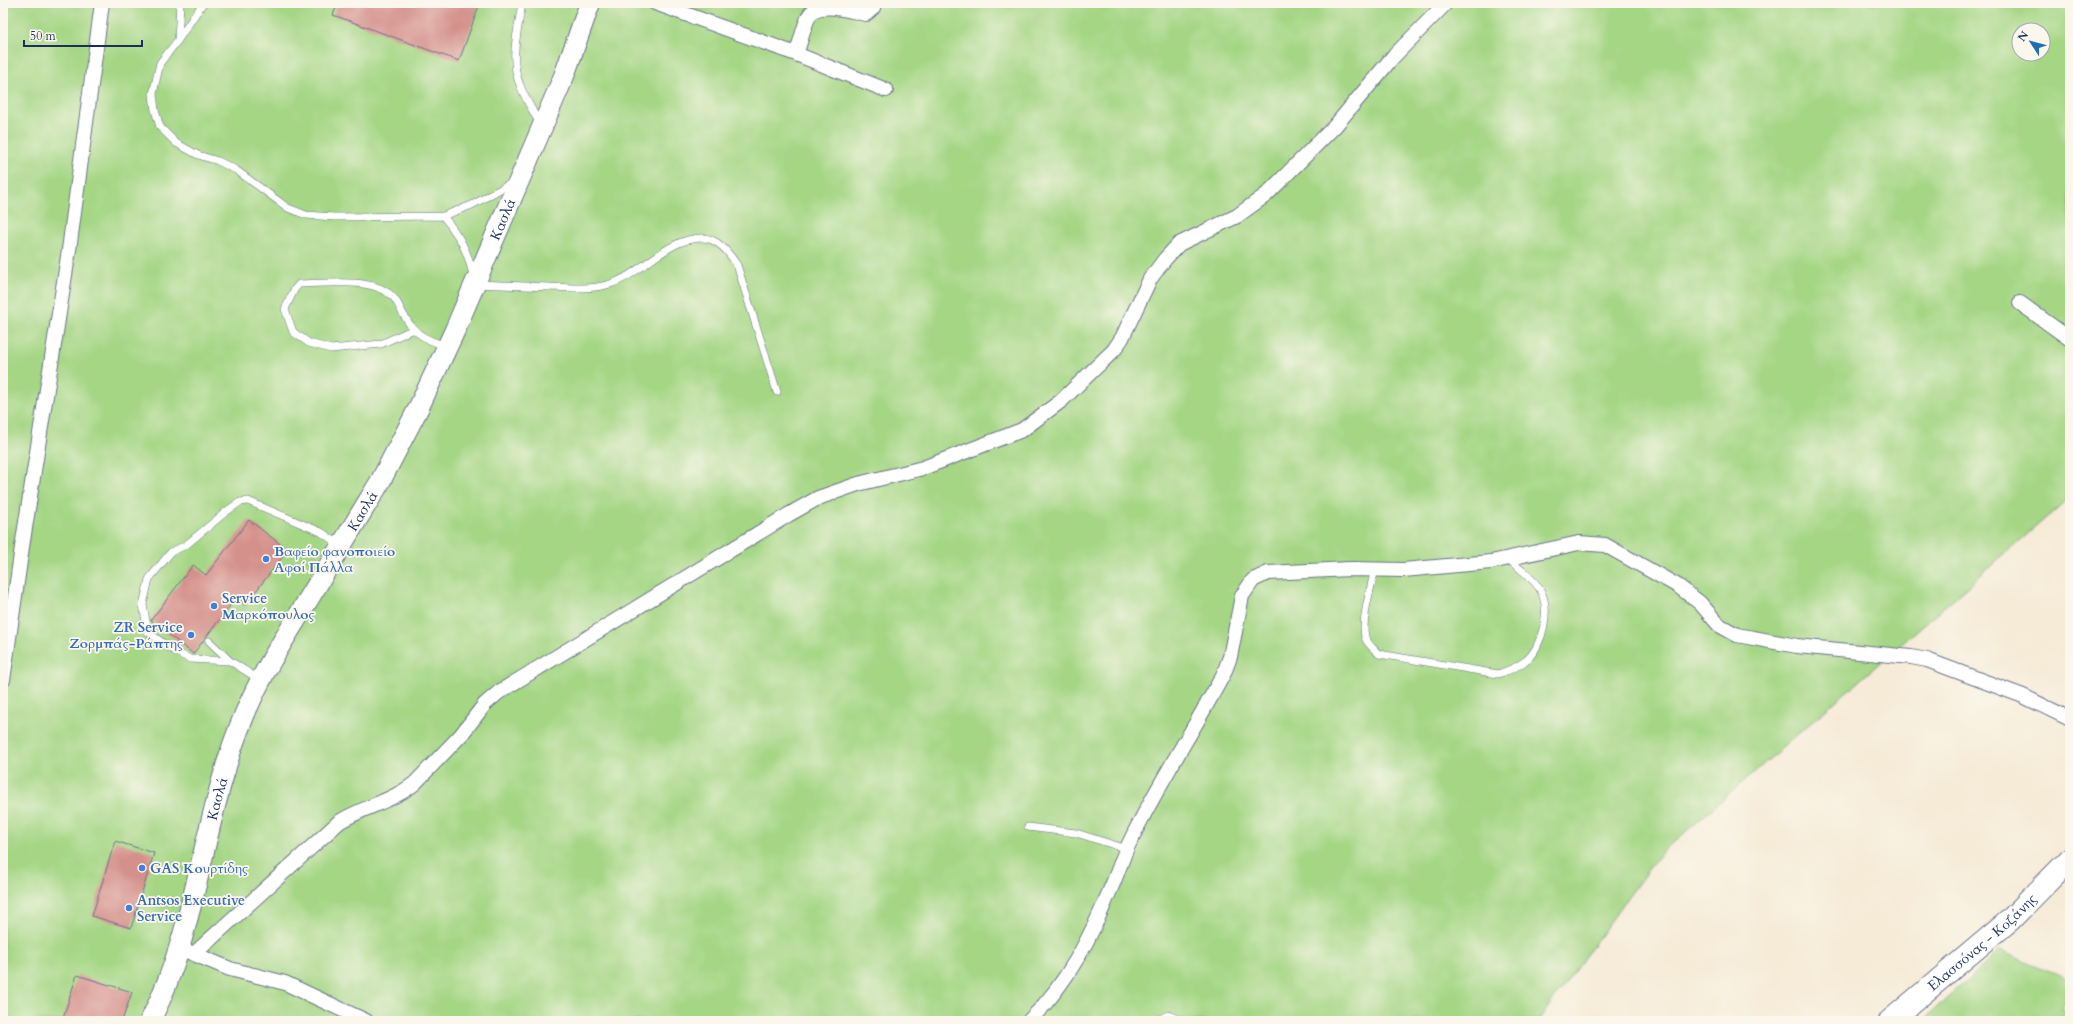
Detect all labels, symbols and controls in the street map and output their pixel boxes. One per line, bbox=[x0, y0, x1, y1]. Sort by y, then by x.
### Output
scale bar bbox=[24, 22, 142, 48]
north arrow bbox=[2011, 22, 2051, 62]
text: 50 m bbox=[30, 28, 57, 44]
text: N bbox=[2014, 28, 2032, 45]
street label: Κασλά bbox=[486, 195, 521, 243]
street label: Κασλά bbox=[343, 487, 382, 535]
place label: Βαφείο φανοποιείο Αφοί Πάλλα bbox=[274, 542, 395, 577]
marker: Βαφείο φανοποιείο Αφοί Πάλλα bbox=[261, 554, 271, 564]
place label: Service Μαρκόπουλος bbox=[222, 589, 314, 624]
marker: Service Μαρκόπουλος bbox=[209, 601, 219, 611]
place label: ZR Service Ζορμπάς-Ράπτης bbox=[69, 618, 183, 653]
marker: ZR Service Ζορμπάς-Ράπτης bbox=[186, 630, 196, 640]
street label: Κασλά bbox=[203, 775, 233, 822]
place label: GAS Κουρτίδης bbox=[150, 859, 248, 878]
marker: GAS Κουρτίδης bbox=[137, 863, 147, 873]
street label: Ελασσόνας - Κοζάνης bbox=[1924, 890, 2041, 995]
place label: Antsos Executive Service bbox=[137, 891, 245, 926]
marker: Antsos Executive Service bbox=[124, 903, 134, 913]

